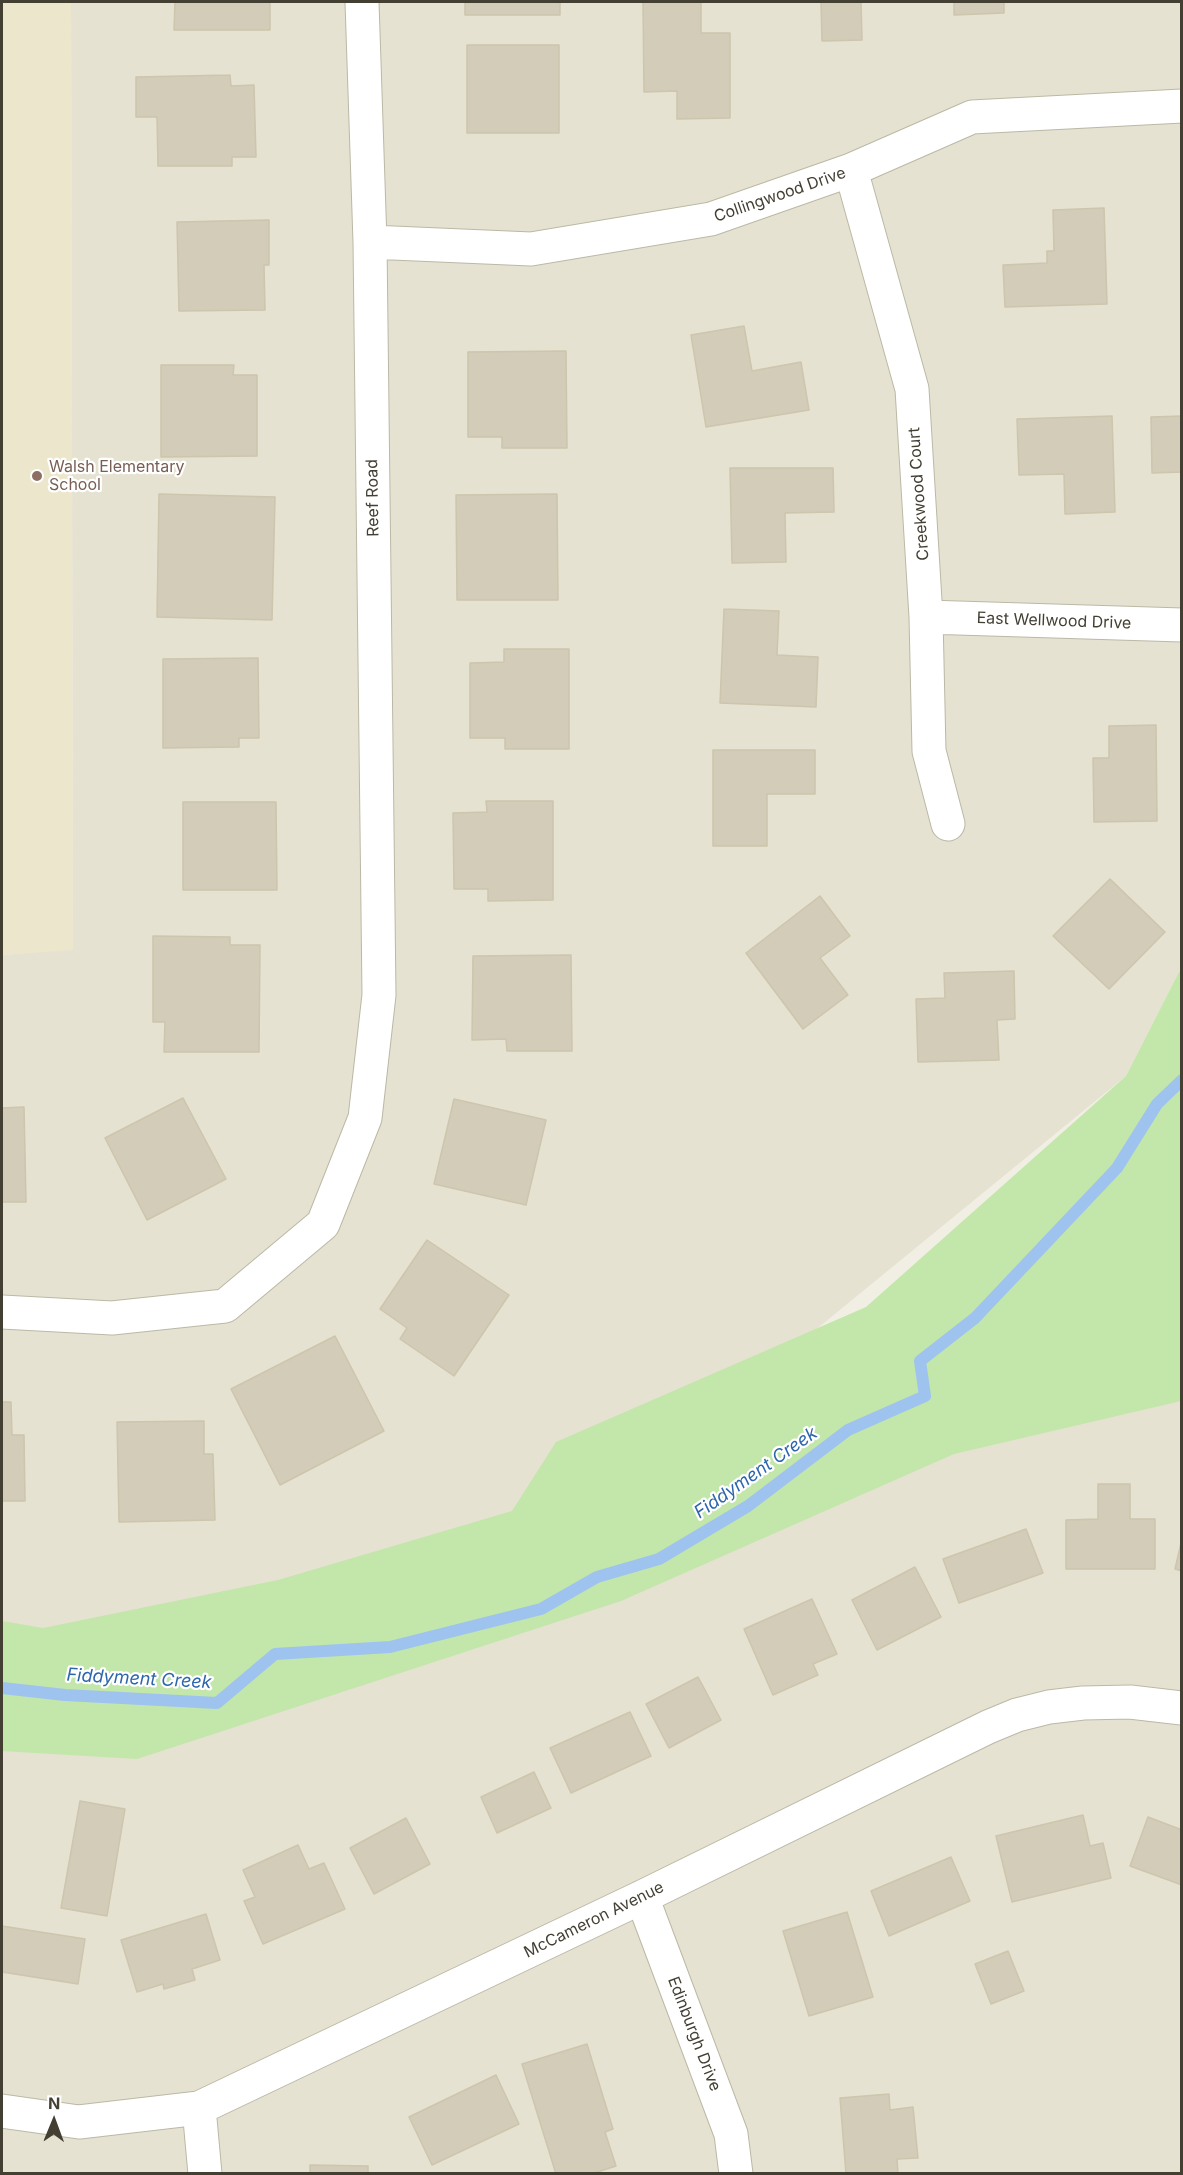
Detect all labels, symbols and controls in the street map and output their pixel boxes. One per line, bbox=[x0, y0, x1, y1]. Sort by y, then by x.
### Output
street label: Collingwood Drive bbox=[712, 163, 848, 227]
street label: Creekwood Court bbox=[905, 427, 933, 561]
place label: Walsh Elementary School bbox=[49, 457, 184, 495]
street label: Reef Road bbox=[363, 459, 383, 537]
marker: Walsh Elementary School bbox=[30, 469, 44, 483]
street label: East Wellwood Drive bbox=[976, 609, 1132, 633]
water label: Fiddyment Creek bbox=[690, 1423, 822, 1523]
water label: Fiddyment Creek bbox=[66, 1664, 212, 1694]
street label: McCameron Avenue bbox=[521, 1878, 667, 1962]
street label: Edinburgh Drive bbox=[663, 1974, 725, 2094]
north arrow bbox=[24, 2091, 84, 2151]
text: N bbox=[48, 2093, 61, 2113]

